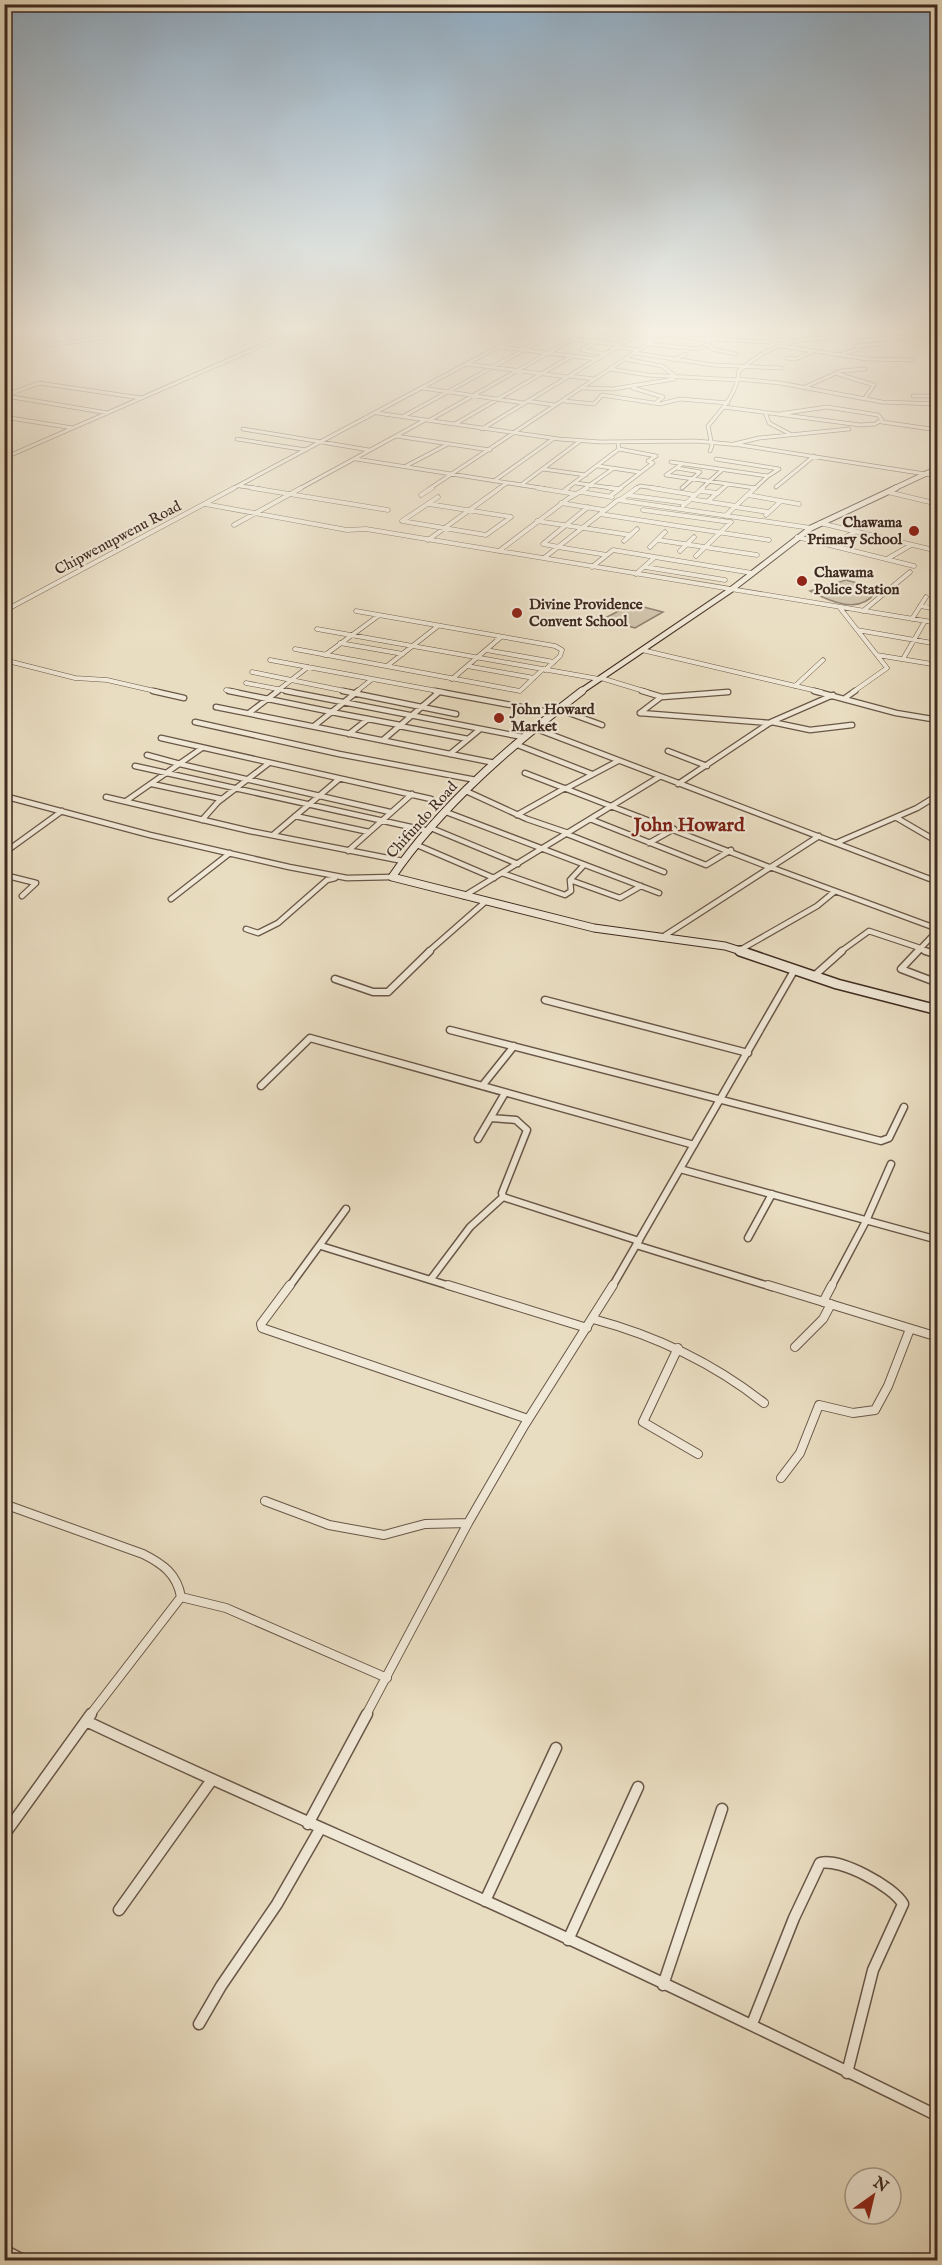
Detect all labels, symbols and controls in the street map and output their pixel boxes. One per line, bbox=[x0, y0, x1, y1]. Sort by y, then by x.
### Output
street label: Chipwenupwenu Road bbox=[52, 496, 185, 579]
place label: Chawama Primary School bbox=[807, 513, 903, 549]
marker: Chawama Primary School bbox=[907, 524, 921, 538]
place label: Chawama Police Station bbox=[814, 563, 900, 599]
marker: Chawama Police Station bbox=[795, 574, 809, 588]
place label: Divine Providence Convent School bbox=[529, 595, 643, 631]
marker: Divine Providence Convent School bbox=[510, 606, 524, 620]
place label: John Howard Market bbox=[509, 700, 595, 736]
marker: John Howard Market bbox=[492, 711, 506, 725]
street label: Chifundo Road bbox=[382, 777, 462, 862]
district label: John Howard bbox=[630, 813, 746, 838]
north arrow bbox=[843, 2166, 903, 2226]
text: N bbox=[868, 2173, 892, 2197]

